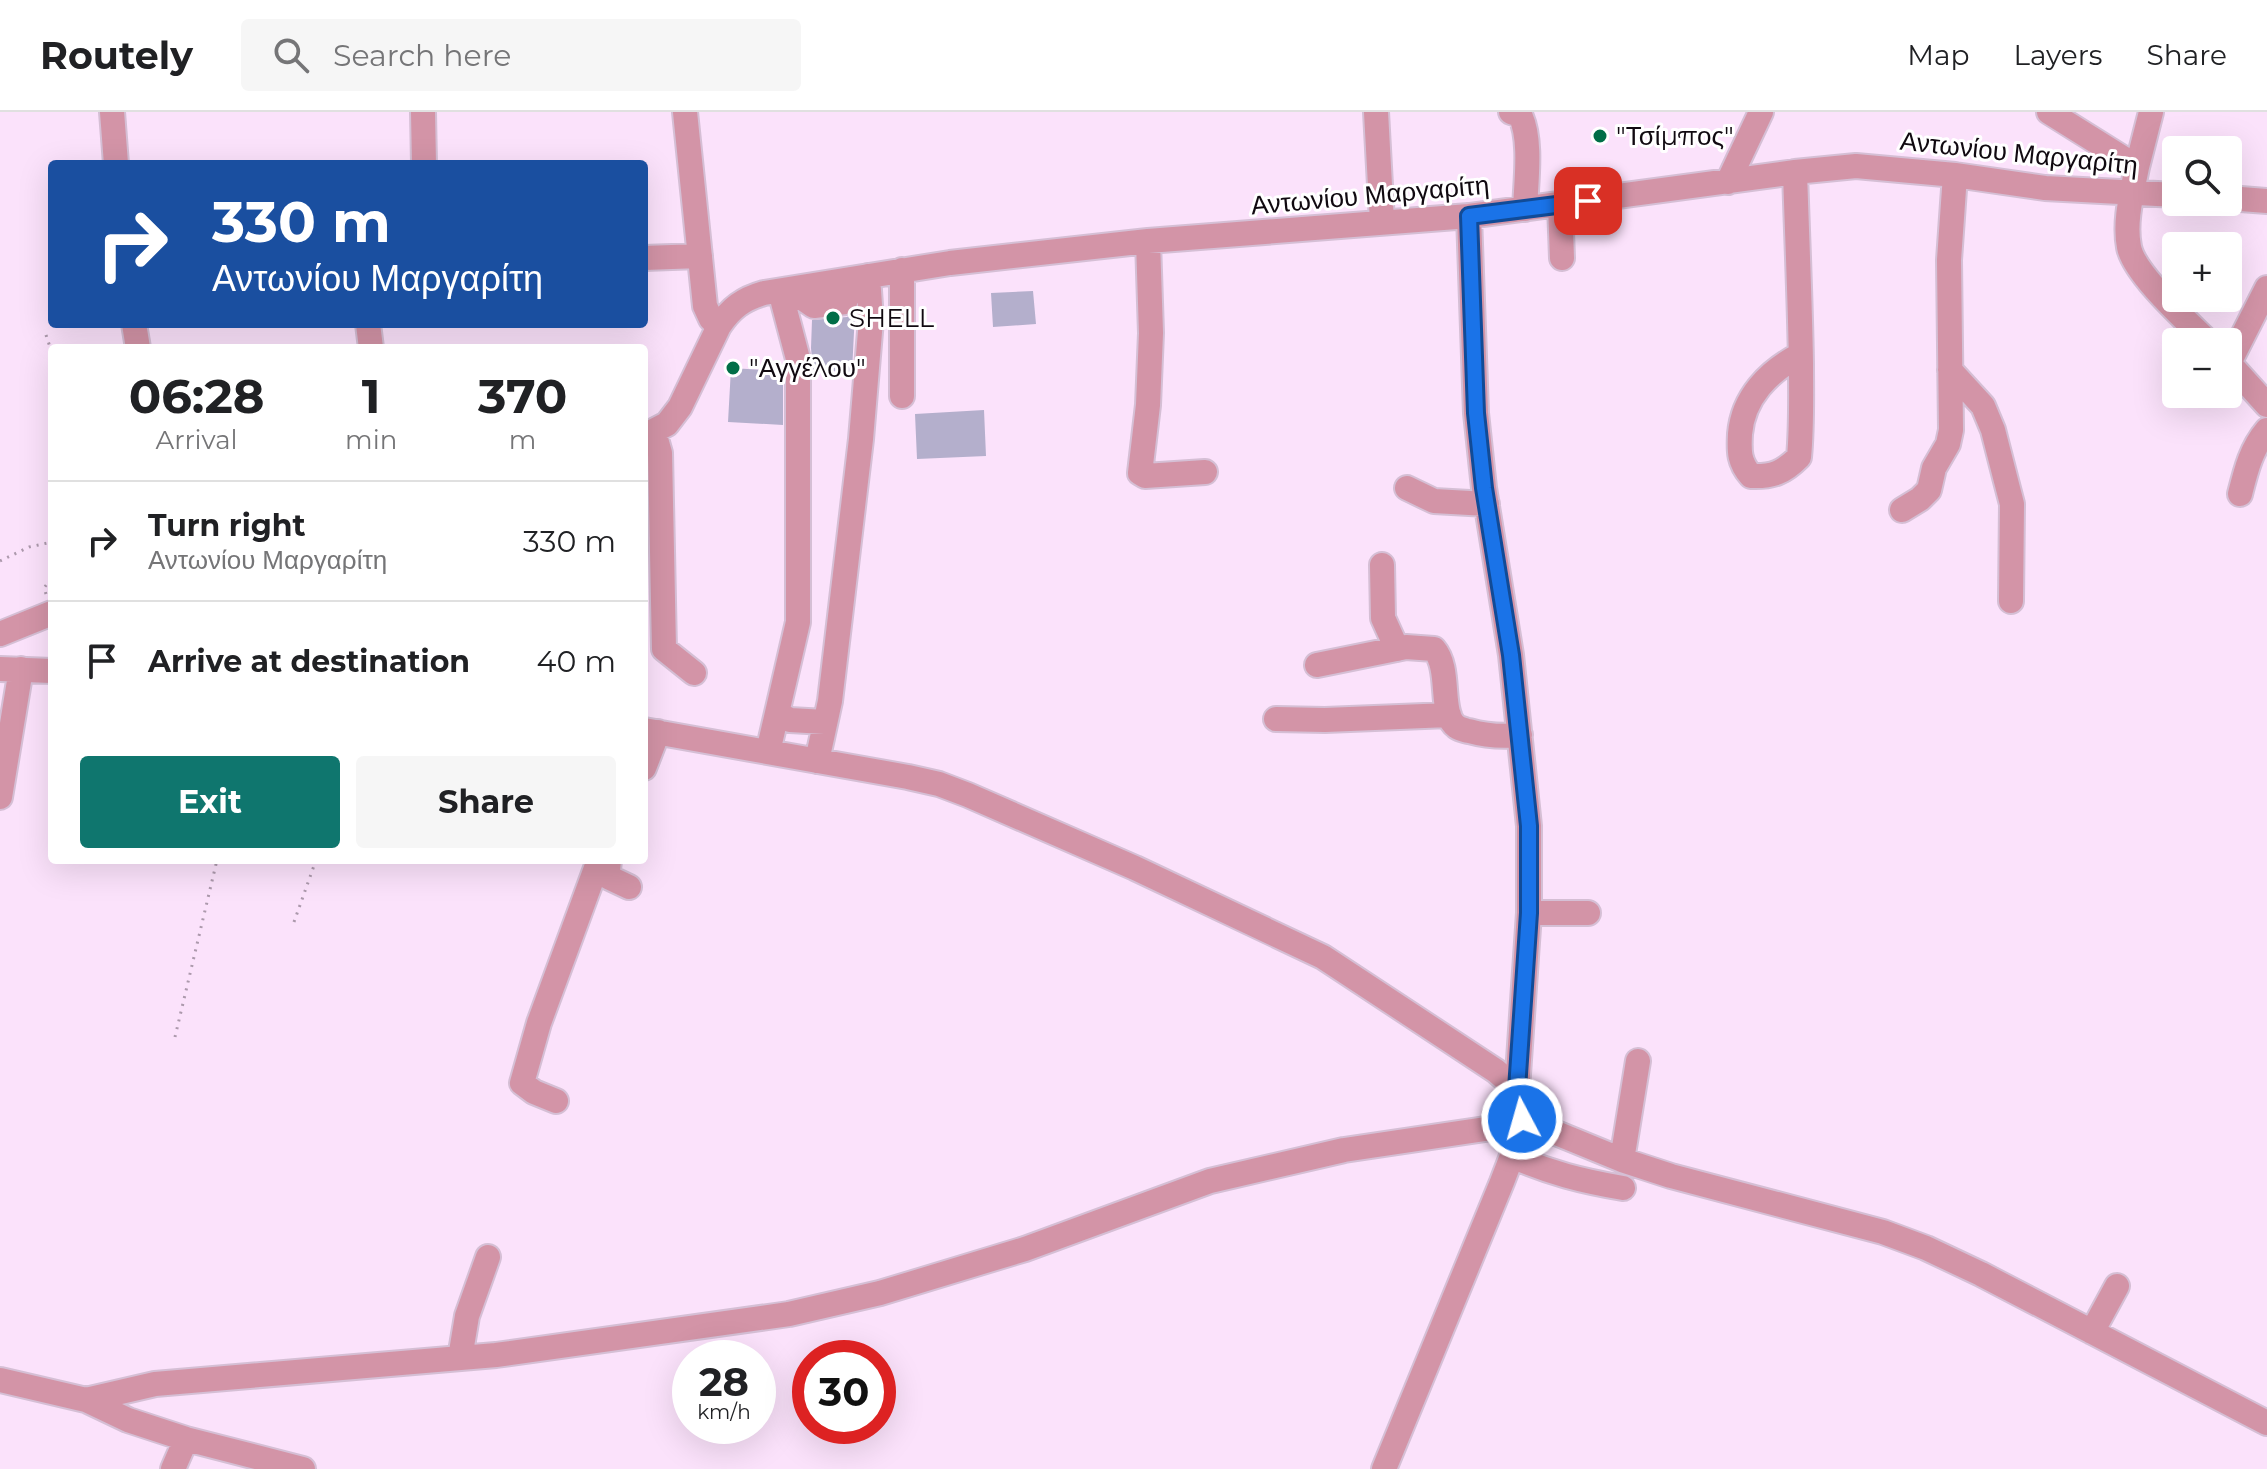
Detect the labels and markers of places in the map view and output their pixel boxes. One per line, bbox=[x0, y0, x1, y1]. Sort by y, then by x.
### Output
place label: "Τσίμπος" bbox=[1616, 120, 1734, 152]
marker: "Τσίμπος" bbox=[1591, 127, 1609, 145]
pin bbox=[1554, 167, 1622, 235]
place label: SHELL bbox=[849, 302, 935, 334]
marker: SHELL bbox=[824, 309, 842, 327]
place label: "Αγγέλου" bbox=[749, 352, 866, 384]
marker: "Αγγέλου" bbox=[724, 359, 742, 377]

